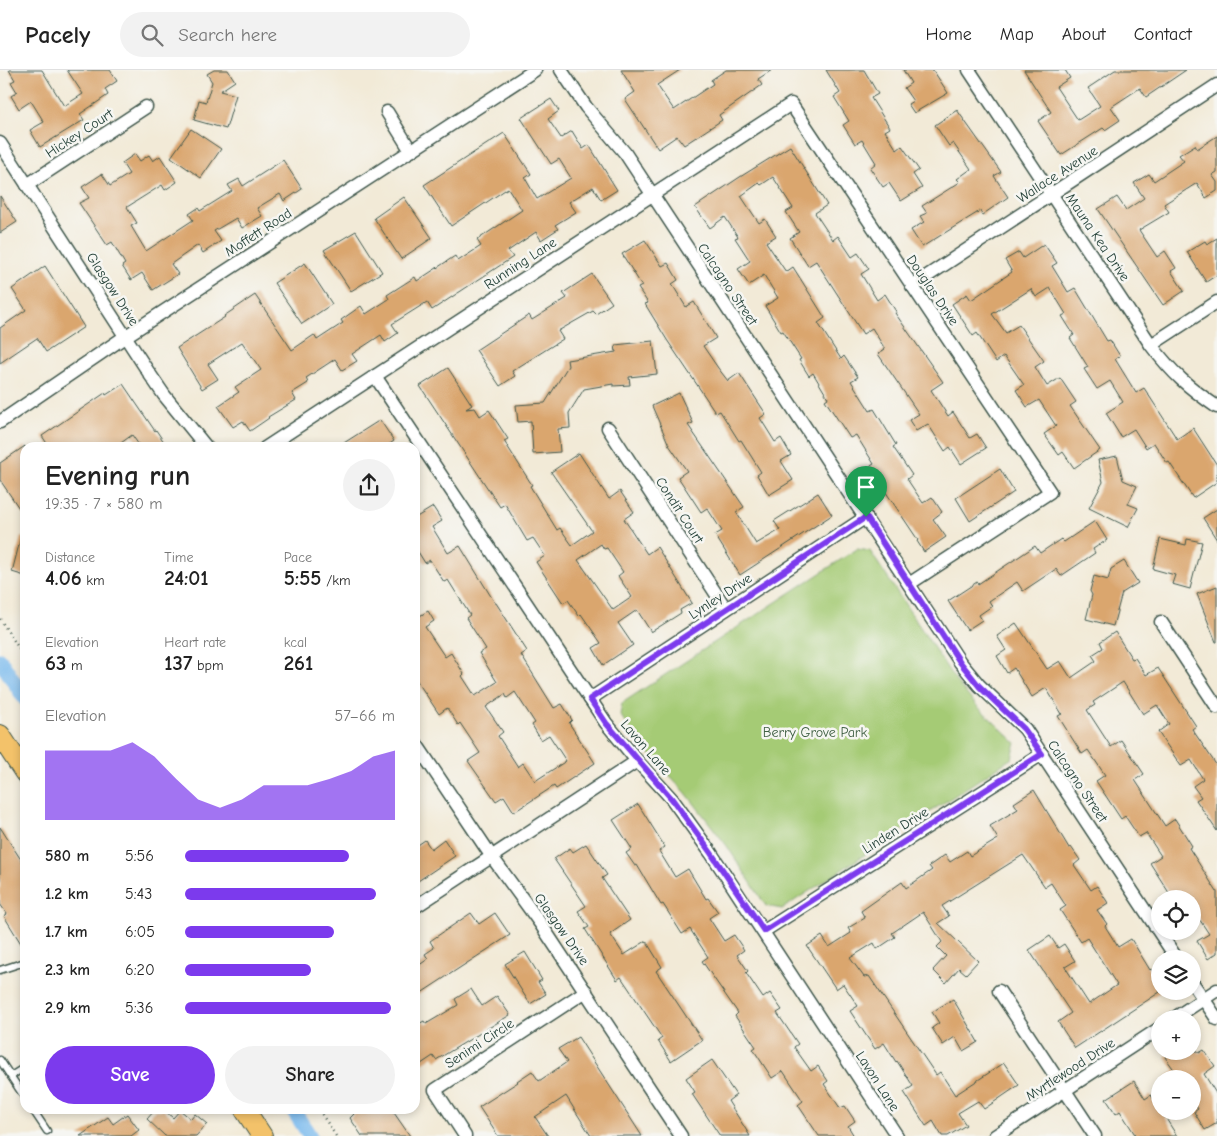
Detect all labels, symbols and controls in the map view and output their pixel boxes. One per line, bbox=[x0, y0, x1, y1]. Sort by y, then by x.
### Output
search box bbox=[120, 12, 470, 57]
text: Pacely bbox=[25, 21, 90, 49]
icon: search bbox=[138, 21, 166, 49]
text: Search here bbox=[178, 24, 277, 46]
text: Home bbox=[925, 24, 972, 45]
text: Map bbox=[1000, 24, 1034, 45]
text: About bbox=[1062, 24, 1106, 45]
text: Contact bbox=[1134, 24, 1192, 45]
street label: Hickey Court bbox=[42, 105, 117, 162]
street label: Wallace Avenue bbox=[1014, 142, 1101, 207]
street label: Mauna Kea Drive bbox=[1062, 190, 1133, 285]
street label: Moffett Road bbox=[222, 204, 295, 260]
street label: Running Lane bbox=[481, 234, 560, 293]
street label: Calcagno Street bbox=[694, 240, 762, 329]
street label: Glasgow Drive bbox=[83, 249, 143, 329]
street label: Douglas Drive bbox=[903, 252, 962, 329]
button: share bbox=[343, 459, 395, 511]
text: Evening run bbox=[45, 460, 190, 492]
pin bbox=[845, 466, 887, 517]
icon: arrive bbox=[852, 473, 880, 501]
street label: Condit Court bbox=[652, 474, 708, 547]
text: 19:35 · 7 × 580 m bbox=[45, 495, 163, 513]
text: Distance bbox=[45, 549, 95, 566]
text: Time bbox=[164, 549, 193, 566]
text: Pace bbox=[284, 549, 312, 566]
text: 4.06 bbox=[45, 566, 82, 590]
text: 24:01 bbox=[164, 566, 209, 590]
text: 5:55 bbox=[284, 566, 321, 590]
street label: Lynley Drive bbox=[685, 570, 755, 623]
text: km bbox=[82, 572, 105, 589]
text: /km bbox=[321, 572, 351, 589]
text: Elevation bbox=[45, 634, 99, 651]
text: Heart rate bbox=[164, 634, 226, 651]
text: kcal bbox=[284, 634, 307, 651]
text: 63 bbox=[45, 651, 66, 675]
text: 137 bbox=[164, 651, 192, 675]
text: 261 bbox=[284, 651, 313, 675]
text: m bbox=[66, 657, 83, 674]
text: bpm bbox=[192, 657, 224, 674]
text: Elevation bbox=[45, 707, 106, 725]
text: 57–66 m bbox=[335, 707, 395, 725]
street label: Lavon Lane bbox=[617, 716, 674, 779]
park label: Berry Grove Park bbox=[763, 724, 867, 741]
street label: Calcagno Street bbox=[1044, 737, 1112, 826]
street label: Linden Drive bbox=[859, 803, 932, 857]
text: 580 m bbox=[45, 847, 89, 865]
text: 5:56 bbox=[125, 847, 154, 865]
text: 1.2 km bbox=[45, 885, 88, 903]
text: 5:43 bbox=[125, 885, 152, 903]
street label: Glasgow Drive bbox=[531, 890, 593, 969]
map controls bbox=[1151, 890, 1201, 1120]
button: locate bbox=[1151, 890, 1201, 940]
text: 1.7 km bbox=[45, 923, 88, 941]
text: 6:05 bbox=[125, 923, 155, 941]
button: layers bbox=[1151, 950, 1201, 1000]
text: 2.3 km bbox=[45, 961, 90, 979]
text: 6:20 bbox=[125, 961, 155, 979]
text: 2.9 km bbox=[45, 999, 90, 1017]
text: 5:36 bbox=[125, 999, 153, 1017]
button: + bbox=[1151, 1010, 1201, 1060]
street label: Senimi Circle bbox=[442, 1015, 517, 1072]
street label: Myrtlewood Drive bbox=[1023, 1034, 1118, 1105]
button: Save bbox=[45, 1046, 215, 1104]
button: Share bbox=[225, 1046, 395, 1104]
street label: Lavon Lane bbox=[852, 1048, 903, 1114]
button: − bbox=[1151, 1070, 1201, 1120]

